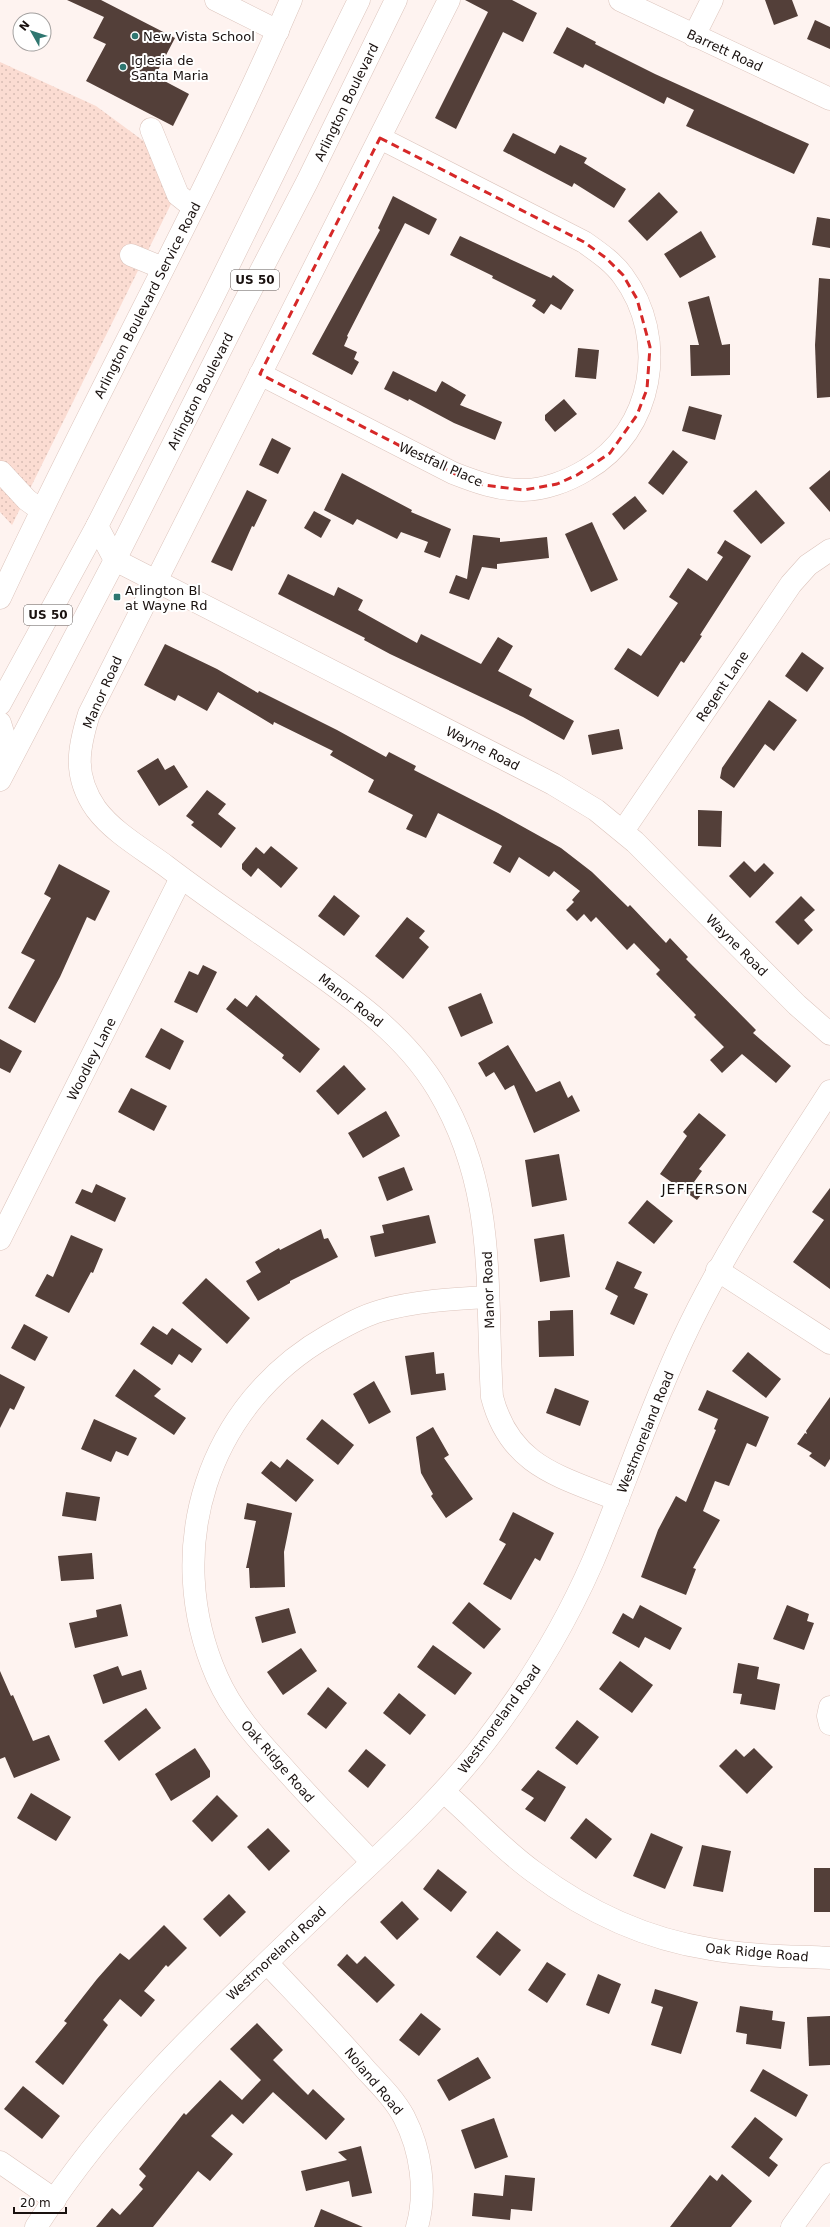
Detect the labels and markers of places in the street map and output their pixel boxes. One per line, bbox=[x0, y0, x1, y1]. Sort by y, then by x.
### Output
place label: New Vista School bbox=[143, 29, 255, 44]
marker: New Vista School bbox=[130, 31, 140, 41]
place label: Iglesia de Santa Maria bbox=[131, 53, 209, 83]
marker: Iglesia de Santa Maria bbox=[118, 62, 128, 72]
place label: Arlington Bl at Wayne Rd bbox=[125, 583, 208, 613]
marker: Arlington Bl at Wayne Rd bbox=[112, 592, 122, 602]

